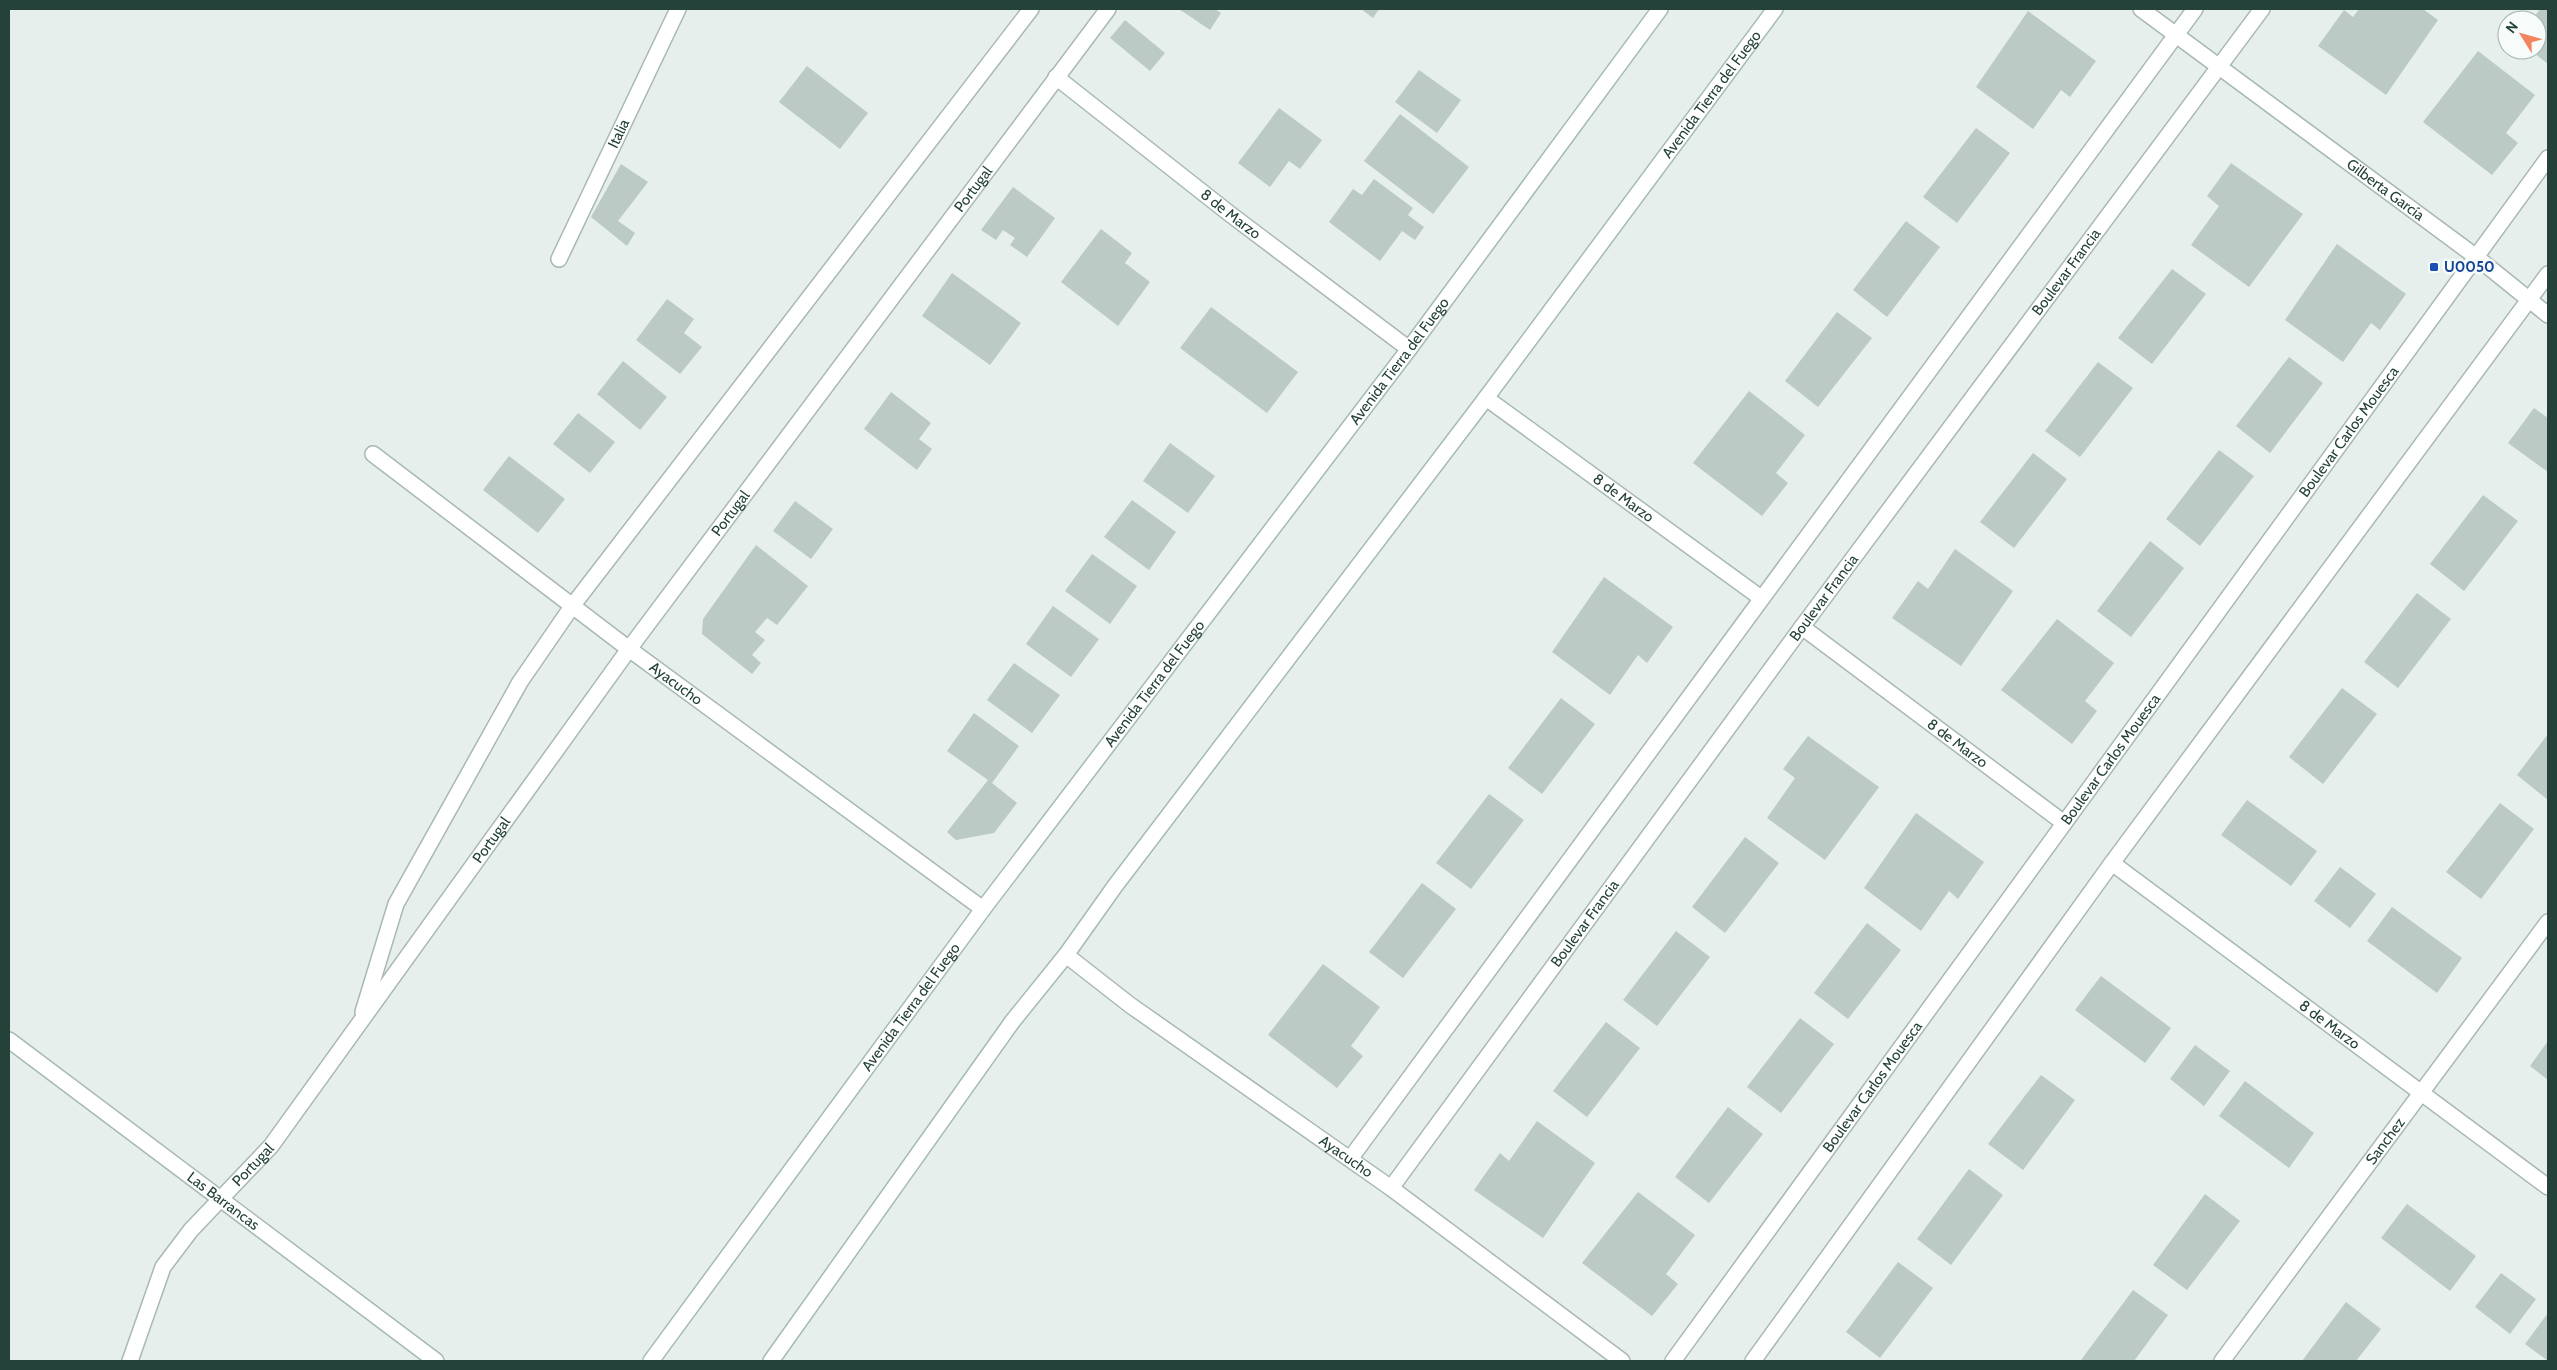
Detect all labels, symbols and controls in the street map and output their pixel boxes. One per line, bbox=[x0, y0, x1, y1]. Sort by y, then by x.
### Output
north arrow bbox=[2497, 10, 2547, 60]
text: N bbox=[2501, 18, 2522, 37]
street label: Avenida Tierra del Fuego bbox=[1658, 27, 1765, 162]
street label: Italia bbox=[604, 115, 634, 151]
street label: Gilberta García bbox=[2343, 155, 2428, 225]
street label: Portugal bbox=[950, 162, 996, 216]
street label: 8 de Marzo bbox=[1197, 185, 1264, 243]
street label: Boulevar Francia bbox=[2028, 224, 2105, 319]
place label: U0050 bbox=[2444, 258, 2495, 276]
marker: U0050 bbox=[2428, 261, 2440, 273]
street label: Avenida Tierra del Fuego bbox=[1346, 294, 1453, 428]
street label: Boulevar Carlos Mouesca bbox=[2295, 362, 2403, 501]
street label: 8 de Marzo bbox=[1589, 470, 1658, 526]
street label: Portugal bbox=[708, 487, 754, 540]
street label: Boulevar Francia bbox=[1786, 550, 1862, 645]
street label: Avenida Tierra del Fuego bbox=[1101, 617, 1208, 751]
street label: Ayacucho bbox=[646, 658, 706, 709]
street label: Boulevar Carlos Mouesca bbox=[2057, 690, 2165, 828]
street label: 8 de Marzo bbox=[1924, 715, 1991, 772]
street label: Portugal bbox=[469, 813, 514, 867]
street label: Boulevar Francia bbox=[1547, 876, 1623, 970]
street label: Avenida Tierra del Fuego bbox=[858, 940, 964, 1075]
street label: 8 de Marzo bbox=[2296, 996, 2363, 1053]
street label: Boulevar Carlos Mouesca bbox=[1819, 1017, 1926, 1156]
street label: Sanchez bbox=[2362, 1114, 2409, 1168]
street label: Ayacucho bbox=[1316, 1131, 1376, 1181]
street label: Portugal bbox=[228, 1139, 278, 1190]
street label: Las Barrancas bbox=[184, 1168, 263, 1234]

